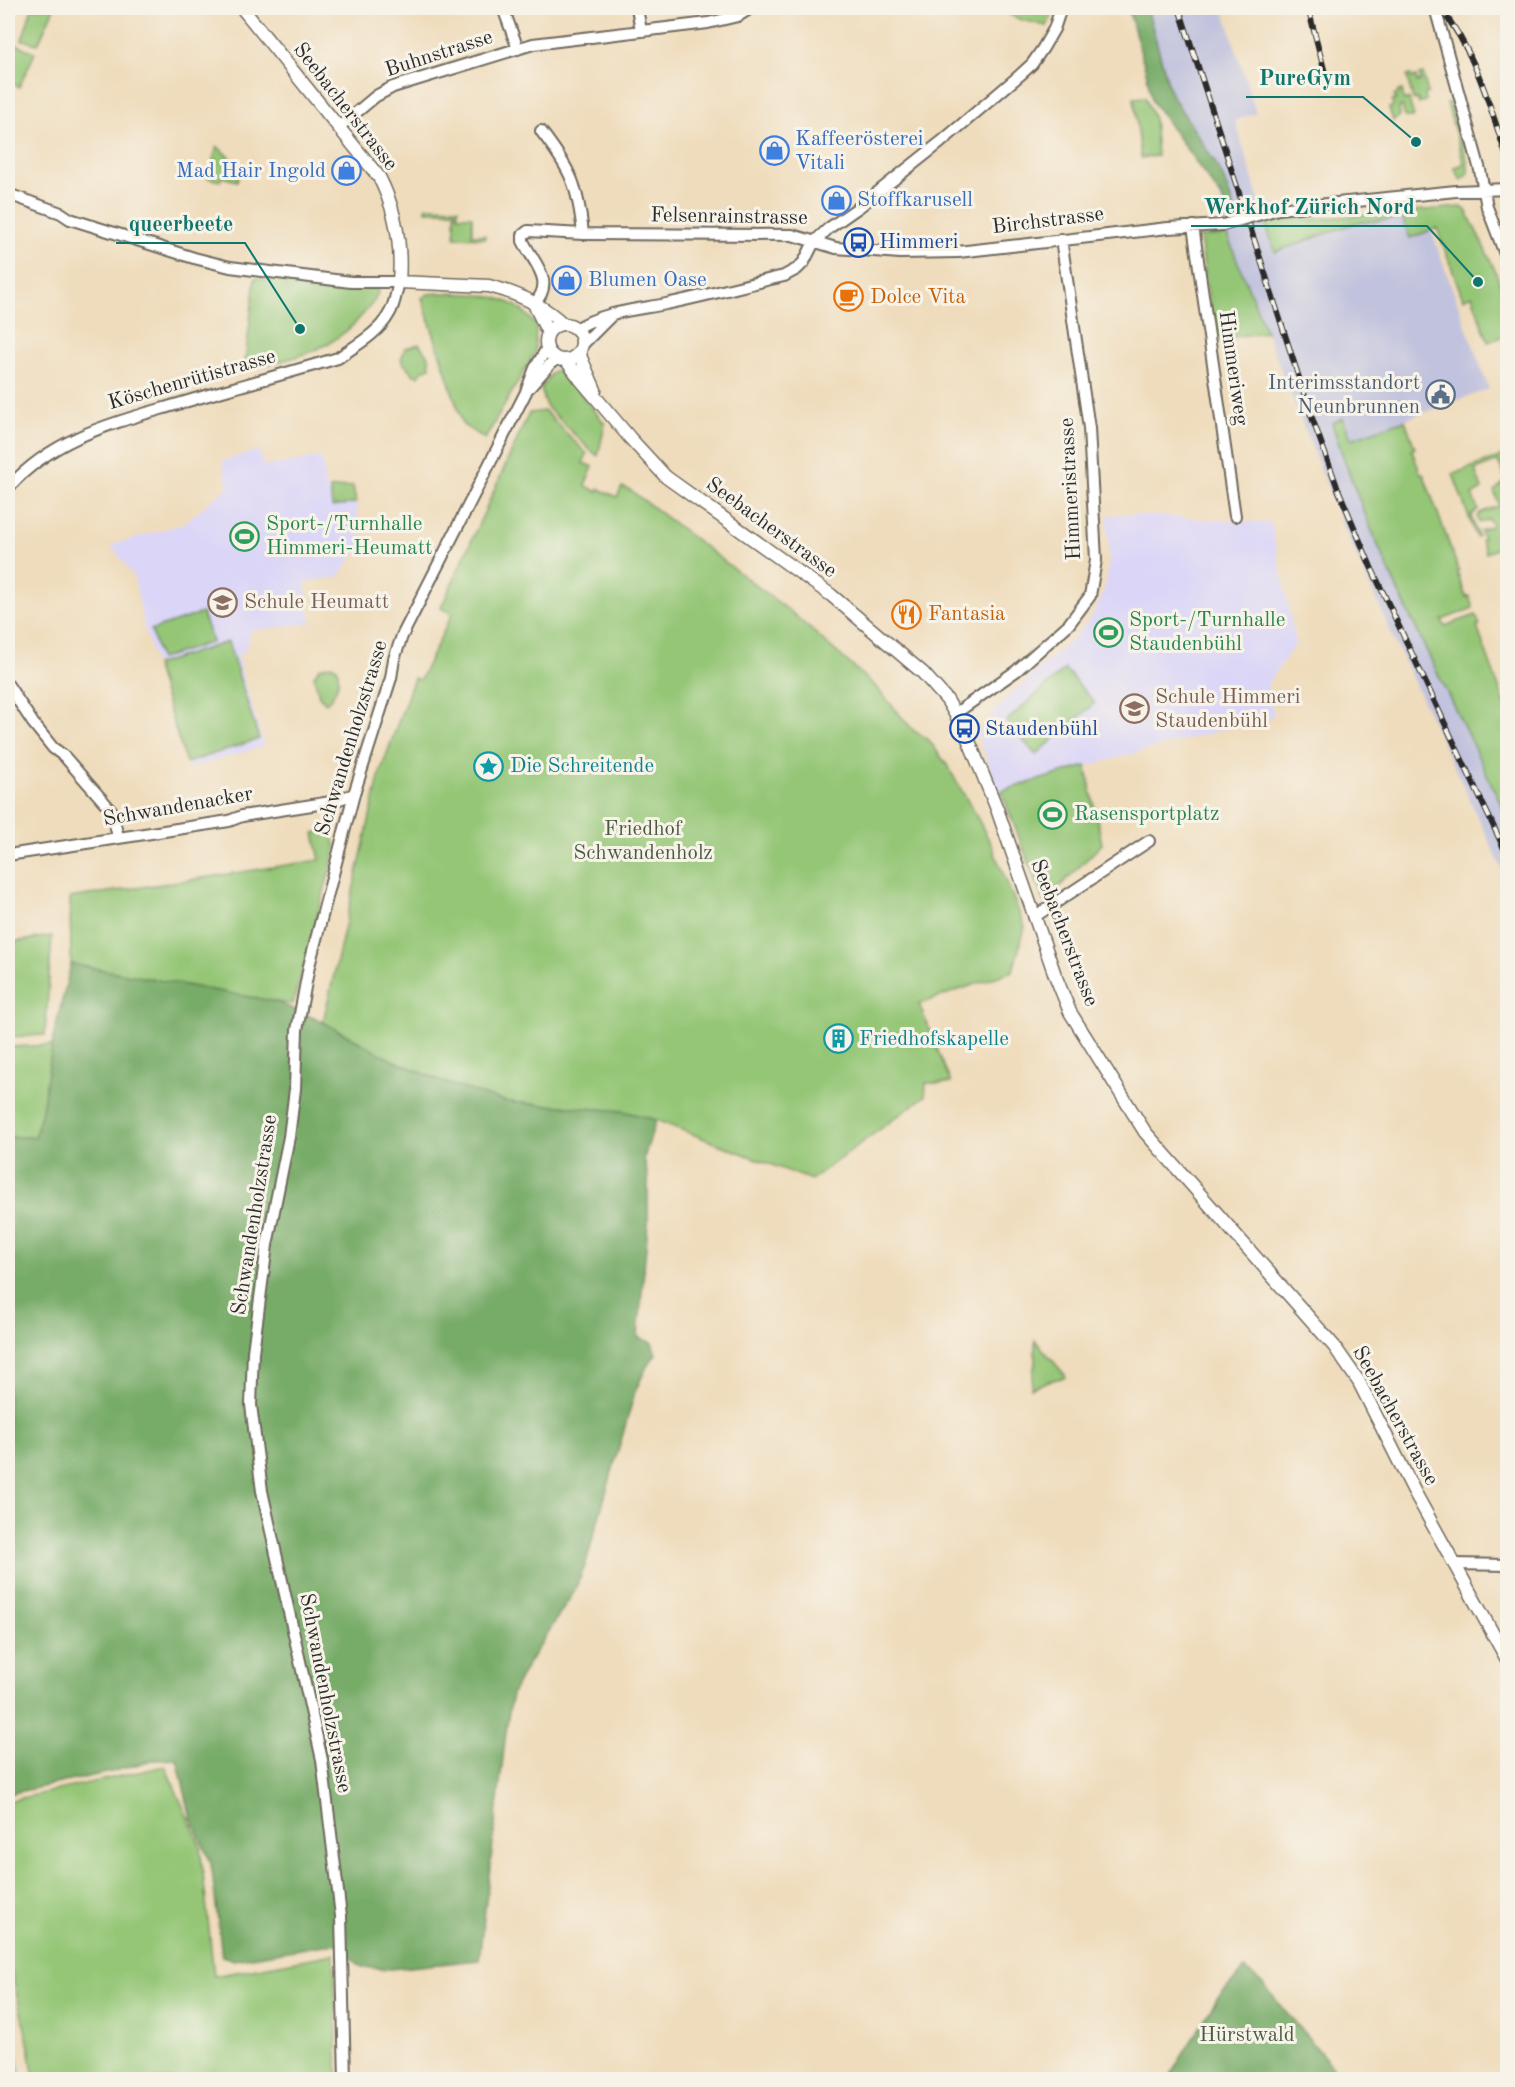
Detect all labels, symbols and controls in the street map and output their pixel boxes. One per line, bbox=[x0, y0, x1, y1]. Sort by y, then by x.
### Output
street label: Buhnstrasse bbox=[383, 27, 495, 81]
street label: Seebacherstrasse bbox=[289, 39, 401, 175]
callout: PureGym bbox=[1246, 57, 1363, 97]
text: PureGym bbox=[1259, 68, 1351, 90]
place label: Kaffeerösterei Vitali bbox=[795, 129, 924, 174]
shop icon: Kaffeerösterei Vitali bbox=[758, 135, 790, 167]
shop icon: Mad Hair Ingold bbox=[331, 155, 363, 187]
place label: Mad Hair Ingold bbox=[176, 161, 326, 182]
shop icon: Stoffkarusell bbox=[820, 184, 852, 216]
callout: Werkhof Zürich Nord bbox=[1191, 186, 1427, 226]
place label: Stoffkarusell bbox=[857, 190, 973, 211]
text: Werkhof Zürich Nord bbox=[1203, 197, 1415, 219]
callout: queerbeete bbox=[116, 203, 245, 243]
street label: Birchstrasse bbox=[991, 204, 1105, 238]
street label: Felsenrainstrasse bbox=[650, 205, 808, 229]
text: queerbeete bbox=[129, 214, 233, 236]
bus stop icon: Himmeri bbox=[842, 226, 874, 258]
place label: Himmeri bbox=[879, 232, 959, 253]
shop icon: Blumen Oase bbox=[551, 264, 583, 296]
place label: Blumen Oase bbox=[588, 270, 707, 291]
cafe icon: Dolce Vita bbox=[833, 281, 865, 313]
place label: Dolce Vita bbox=[870, 287, 966, 308]
street label: Himmeriweg bbox=[1215, 309, 1252, 427]
street label: Köschenrütistrasse bbox=[106, 346, 278, 414]
place label: Interimsstandort Neunbrunnen bbox=[1268, 373, 1420, 418]
public building icon: Interimsstandort Neunbrunnen bbox=[1425, 379, 1457, 411]
street label: Himmeristrasse bbox=[1057, 417, 1085, 561]
street label: Seebacherstrasse bbox=[702, 474, 840, 582]
place label: Sport-/Turnhalle Himmeri-Heumatt bbox=[266, 514, 432, 559]
sports icon: Sport-/Turnhalle Himmeri-Heumatt bbox=[229, 520, 261, 552]
school or university icon: Schule Heumatt bbox=[207, 586, 239, 618]
place label: Schule Heumatt bbox=[244, 592, 389, 613]
restaurant icon: Fantasia bbox=[891, 598, 923, 630]
place label: Fantasia bbox=[928, 604, 1005, 625]
place label: Sport-/Turnhalle Staudenbühl bbox=[1129, 610, 1285, 655]
sports icon: Sport-/Turnhalle Staudenbühl bbox=[1092, 616, 1124, 648]
street label: Schwandenholzstrasse bbox=[312, 638, 392, 838]
place label: Schule Himmeri Staudenbühl bbox=[1155, 687, 1301, 732]
school or university icon: Schule Himmeri Staudenbühl bbox=[1118, 693, 1150, 725]
bus stop icon: Staudenbühl bbox=[948, 713, 980, 745]
place label: Staudenbühl bbox=[985, 719, 1098, 740]
place icon: Die Schreitende bbox=[473, 750, 505, 782]
place label: Die Schreitende bbox=[510, 756, 654, 777]
street label: Schwandenacker bbox=[102, 783, 255, 831]
sports icon: Rasensportplatz bbox=[1037, 798, 1069, 830]
place label: Rasensportplatz bbox=[1074, 804, 1219, 825]
park label: Friedhof Schwandenholz bbox=[573, 819, 713, 864]
street label: Seebacherstrasse bbox=[1026, 857, 1102, 1009]
building icon: Friedhofskapelle bbox=[822, 1023, 854, 1055]
place label: Friedhofskapelle bbox=[859, 1029, 1009, 1050]
street label: Schwandenholzstrasse bbox=[229, 1113, 281, 1317]
street label: Seebacherstrasse bbox=[1348, 1343, 1442, 1489]
street label: Schwandenholzstrasse bbox=[295, 1591, 355, 1795]
park label: Hürstwald bbox=[1199, 2025, 1295, 2046]

